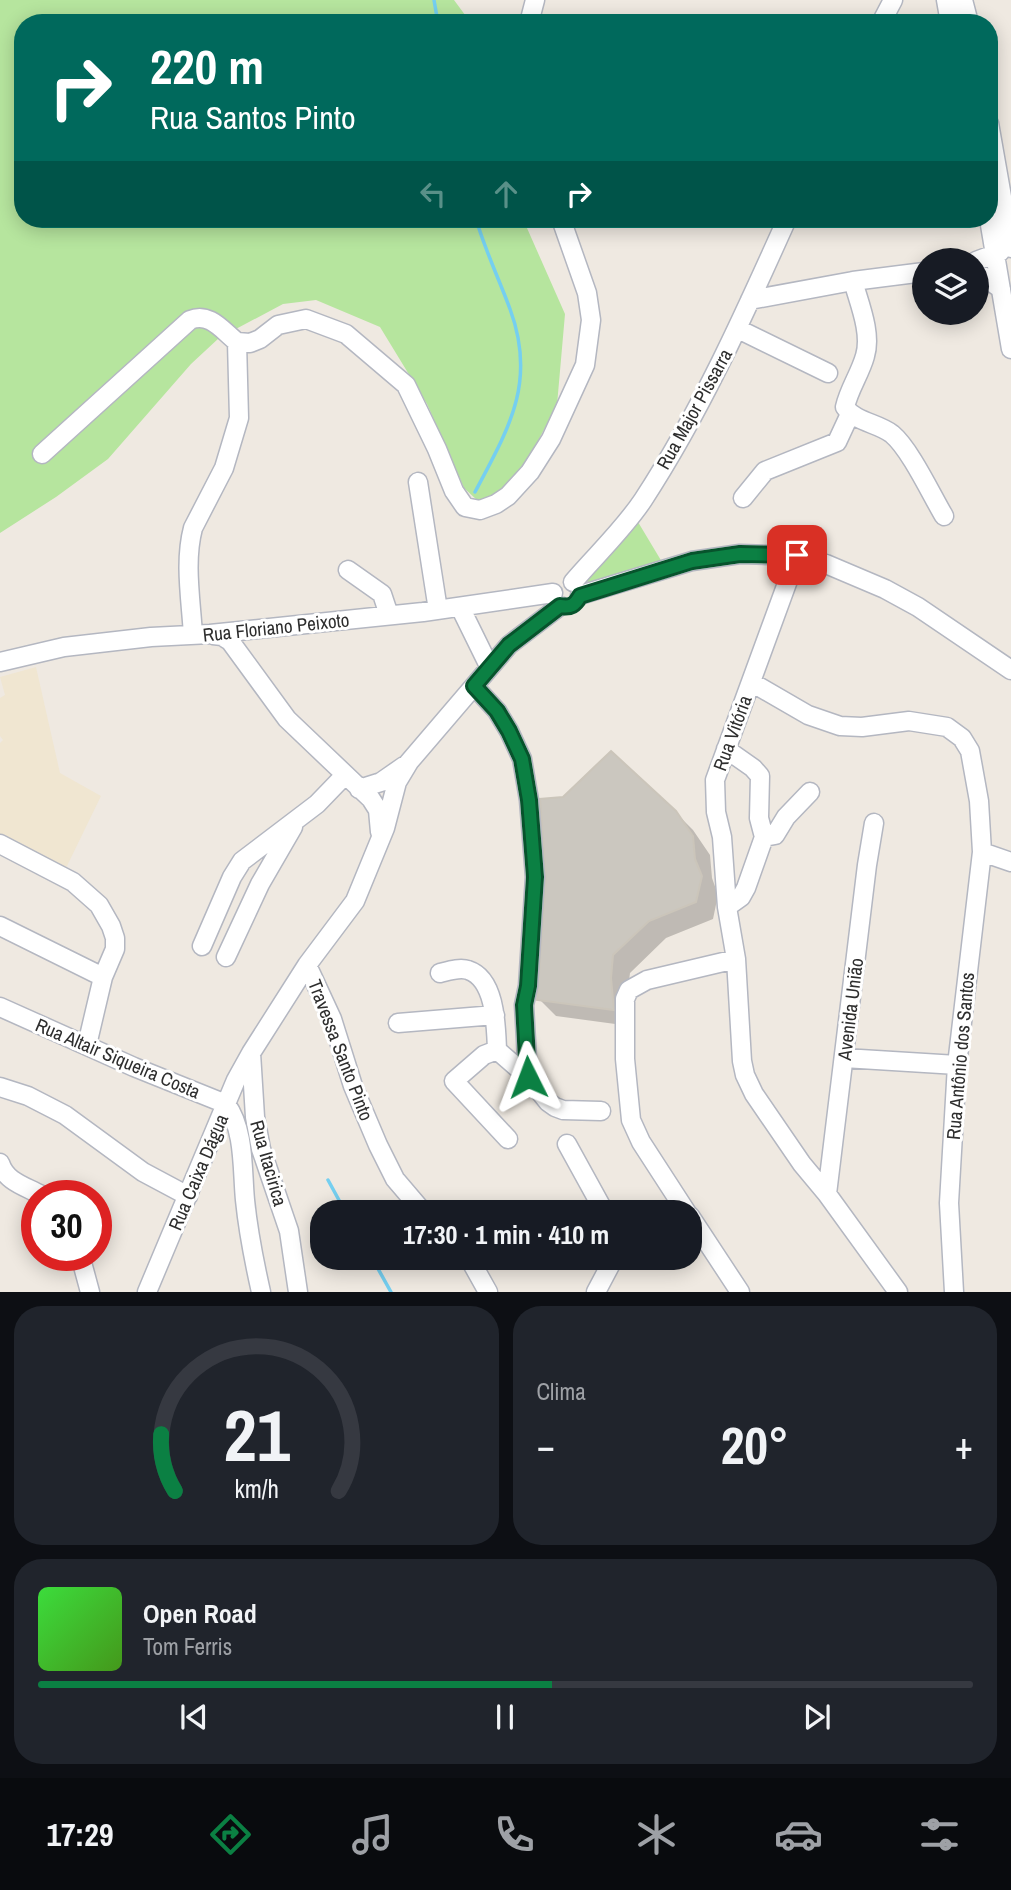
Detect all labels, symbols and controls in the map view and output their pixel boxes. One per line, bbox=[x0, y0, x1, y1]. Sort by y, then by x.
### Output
text: 220 m bbox=[150, 33, 264, 99]
icon: right bbox=[35, 42, 126, 133]
text: Rua Santos Pinto bbox=[150, 96, 356, 139]
icon: left bbox=[414, 175, 452, 213]
icon: ahead bbox=[487, 175, 525, 213]
icon: right bbox=[560, 175, 598, 213]
map controls bbox=[912, 248, 989, 325]
button: layers bbox=[912, 248, 989, 325]
street label: Rua Major Pissarra bbox=[650, 344, 738, 474]
pin bbox=[767, 525, 827, 585]
icon: arrive bbox=[778, 536, 816, 574]
street label: Rua Floriano Peixoto bbox=[201, 606, 351, 648]
street label: Rua Vitória bbox=[706, 691, 758, 774]
street label: Avenida União bbox=[831, 956, 869, 1063]
street label: Rua Antônio dos Santos bbox=[940, 971, 980, 1141]
street label: Travessa Santo Pinto bbox=[302, 976, 380, 1124]
street label: Rua Altair Siqueira Costa bbox=[32, 1012, 205, 1105]
position arrow bbox=[491, 1040, 565, 1114]
street label: Rua Caixa Dágua bbox=[162, 1110, 234, 1234]
street label: Rua Itacirica bbox=[244, 1117, 294, 1209]
speed limit sign: 30 bbox=[21, 1180, 112, 1271]
text: 17:30 · 1 min · 410 m bbox=[403, 1217, 609, 1252]
text: Clima bbox=[537, 1376, 586, 1407]
text: 21 bbox=[223, 1387, 290, 1485]
text: 20° bbox=[721, 1410, 789, 1480]
text: − bbox=[537, 1420, 555, 1471]
text: + bbox=[955, 1420, 973, 1471]
text: km/h bbox=[234, 1472, 278, 1506]
text: Open Road bbox=[143, 1596, 257, 1631]
text: Tom Ferris bbox=[143, 1631, 232, 1662]
icon: previous bbox=[175, 1698, 213, 1736]
icon: pause bbox=[486, 1698, 524, 1736]
icon: next bbox=[798, 1698, 836, 1736]
icon: directions bbox=[206, 1810, 255, 1859]
icon: music bbox=[348, 1810, 397, 1859]
icon: phone bbox=[490, 1810, 539, 1859]
icon: climate bbox=[632, 1810, 681, 1859]
icon: car bbox=[774, 1810, 823, 1859]
icon: filters bbox=[915, 1810, 964, 1859]
text: 17:29 bbox=[46, 1813, 114, 1856]

